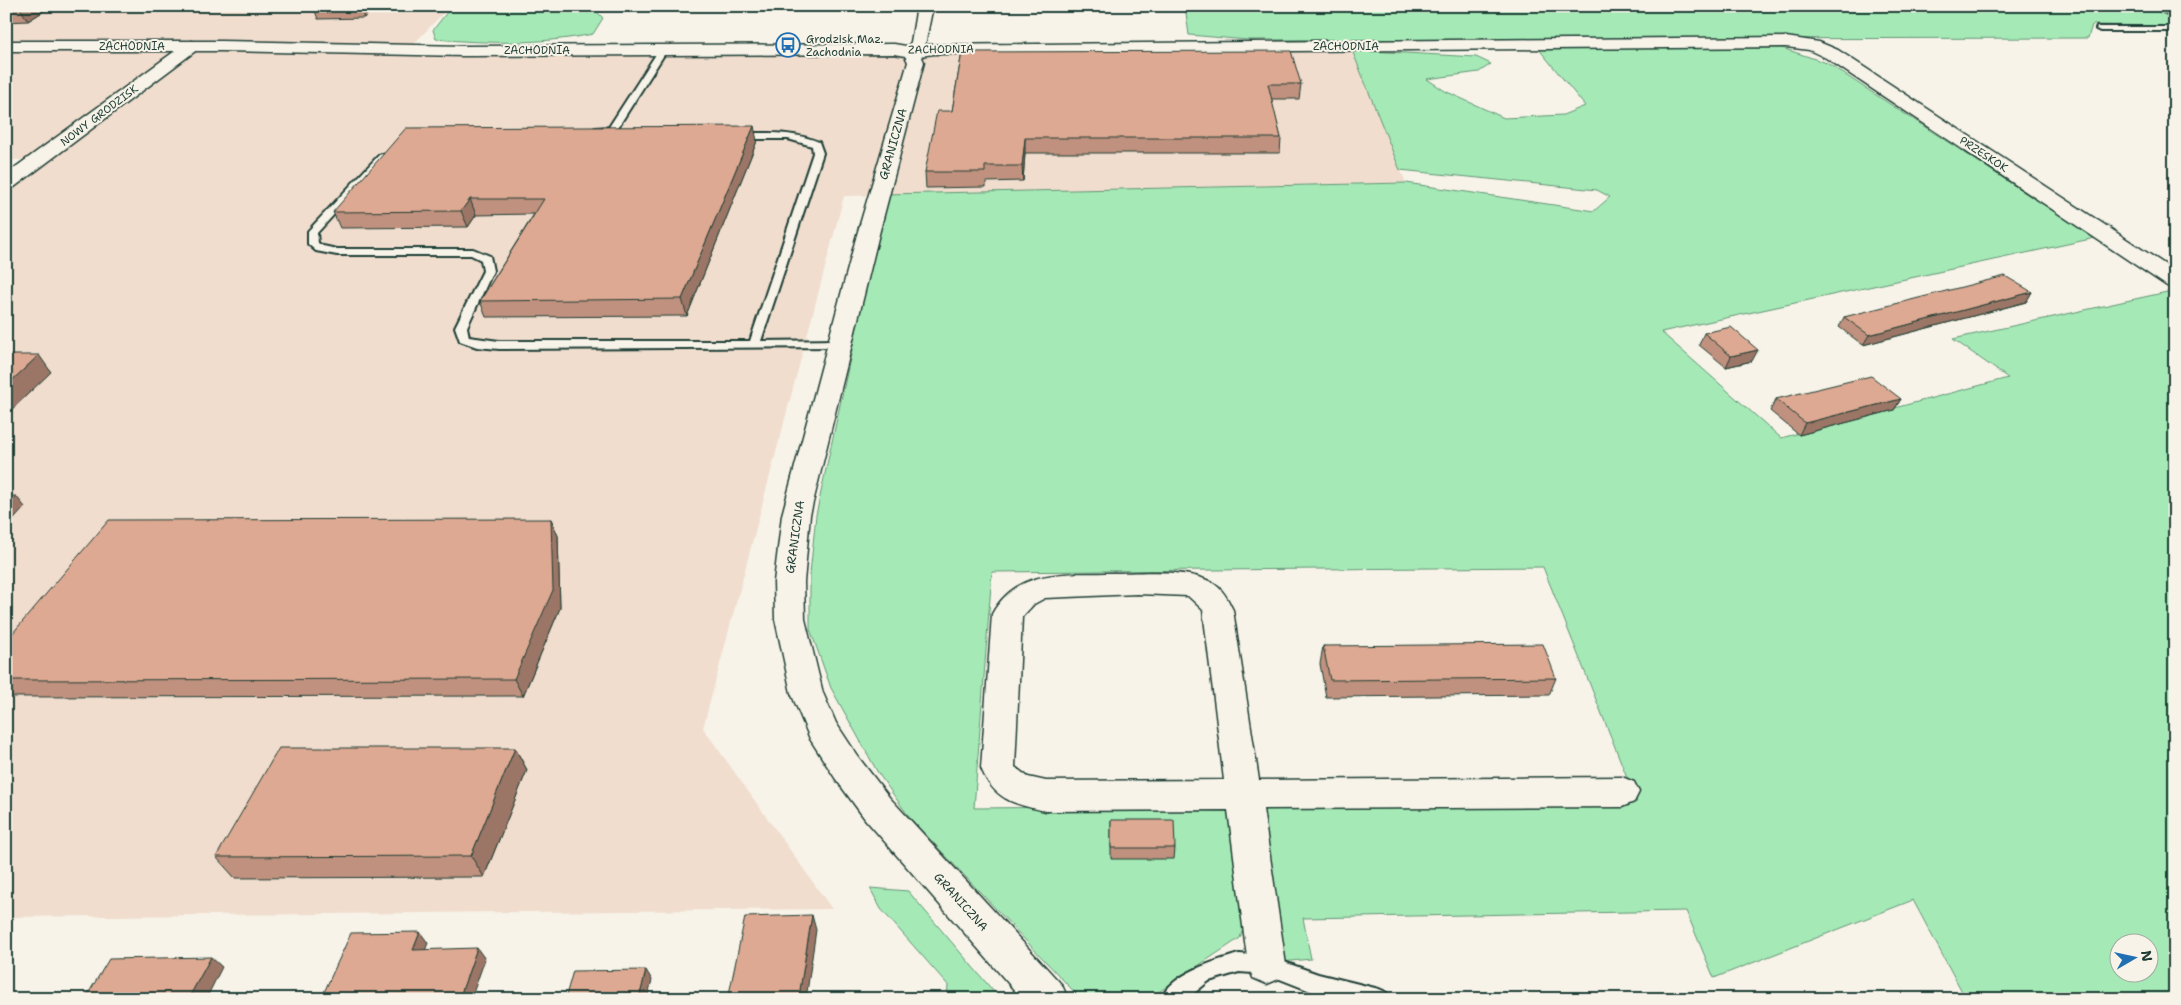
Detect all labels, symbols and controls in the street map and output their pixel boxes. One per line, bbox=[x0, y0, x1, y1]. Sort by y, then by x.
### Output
bus stop icon: Grodzisk Maz. Zachodnia bbox=[775, 32, 801, 58]
place label: Grodzisk Maz. Zachodnia bbox=[806, 32, 884, 60]
street label: ZACHODNIA bbox=[99, 39, 165, 54]
street label: ZACHODNIA bbox=[1313, 39, 1379, 54]
street label: ZACHODNIA bbox=[908, 41, 974, 58]
street label: ZACHODNIA bbox=[504, 43, 570, 58]
street label: NOWY GRODZISK bbox=[57, 81, 141, 150]
street label: GRANICZNA bbox=[875, 106, 911, 182]
street label: PRZESKOK bbox=[1957, 133, 2011, 176]
street label: GRANICZNA bbox=[782, 499, 808, 575]
street label: GRANICZNA bbox=[930, 869, 992, 935]
north arrow bbox=[2108, 932, 2158, 982]
text: N bbox=[2137, 949, 2157, 963]

